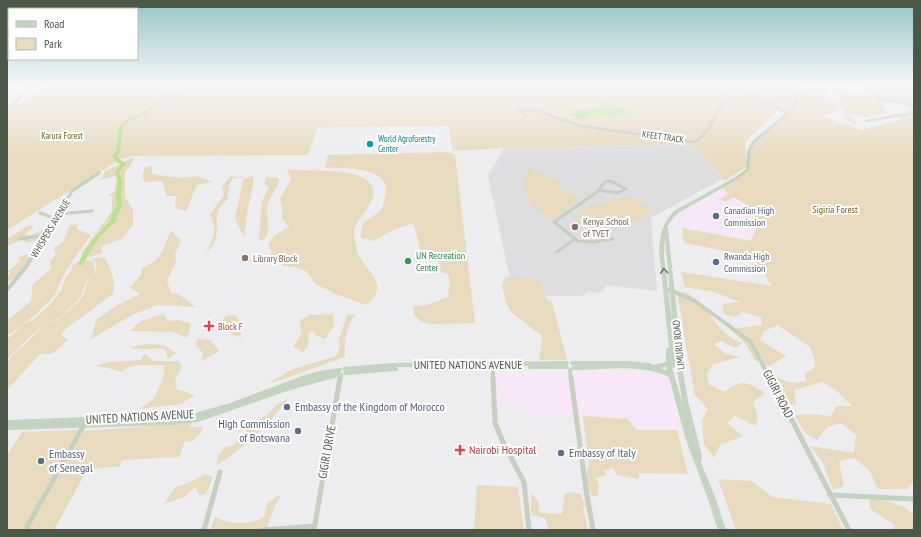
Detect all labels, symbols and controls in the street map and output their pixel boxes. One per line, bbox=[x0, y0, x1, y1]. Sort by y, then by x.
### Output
legend bbox=[8, 8, 138, 60]
text: Road bbox=[44, 16, 64, 31]
text: Park bbox=[44, 36, 62, 51]
street label: KFEET TRACK bbox=[641, 128, 685, 145]
park label: Karura Forest bbox=[41, 130, 83, 141]
place label: World Agroforestry Center bbox=[378, 133, 436, 154]
marker: World Agroforestry Center bbox=[365, 139, 375, 149]
street label: WHISPERS AVENUE bbox=[28, 196, 73, 260]
park label: Sigiria Forest bbox=[812, 203, 858, 216]
place label: Canadian High Commission bbox=[724, 204, 774, 229]
marker: Canadian High Commission bbox=[711, 211, 721, 221]
place label: Kenya School of TVET bbox=[583, 215, 630, 240]
marker: Kenya School of TVET bbox=[570, 222, 580, 232]
place label: UN Recreation Center bbox=[416, 249, 465, 274]
place label: Rwanda High Commission bbox=[724, 250, 770, 275]
place label: Library Block bbox=[253, 252, 298, 265]
marker: Library Block bbox=[240, 253, 250, 263]
marker: UN Recreation Center bbox=[403, 256, 413, 266]
marker: Rwanda High Commission bbox=[711, 257, 721, 267]
one-way arrow bbox=[659, 268, 668, 274]
street label: LIMURU ROAD bbox=[669, 319, 688, 370]
marker: Block F bbox=[203, 320, 215, 332]
place label: Block F bbox=[218, 320, 243, 333]
street label: UNITED NATIONS AVENUE bbox=[414, 357, 522, 372]
street label: GIGIRI ROAD bbox=[760, 367, 797, 420]
place label: Embassy of the Kingdom of Morocco bbox=[295, 399, 445, 414]
marker: Embassy of the Kingdom of Morocco bbox=[282, 402, 292, 412]
street label: UNITED NATIONS AVENUE bbox=[85, 406, 195, 427]
place label: High Commission of Botswana bbox=[218, 416, 290, 445]
street label: GIGIRI DRIVE bbox=[314, 424, 339, 480]
marker: High Commission of Botswana bbox=[293, 426, 303, 436]
place label: Nairobi Hospital bbox=[469, 442, 536, 457]
marker: Nairobi Hospital bbox=[454, 444, 466, 456]
place label: Embassy of Italy bbox=[569, 445, 636, 460]
place label: Embassy of Senegal bbox=[49, 446, 93, 475]
marker: Embassy of Italy bbox=[556, 448, 566, 458]
marker: Embassy of Senegal bbox=[36, 456, 46, 466]

